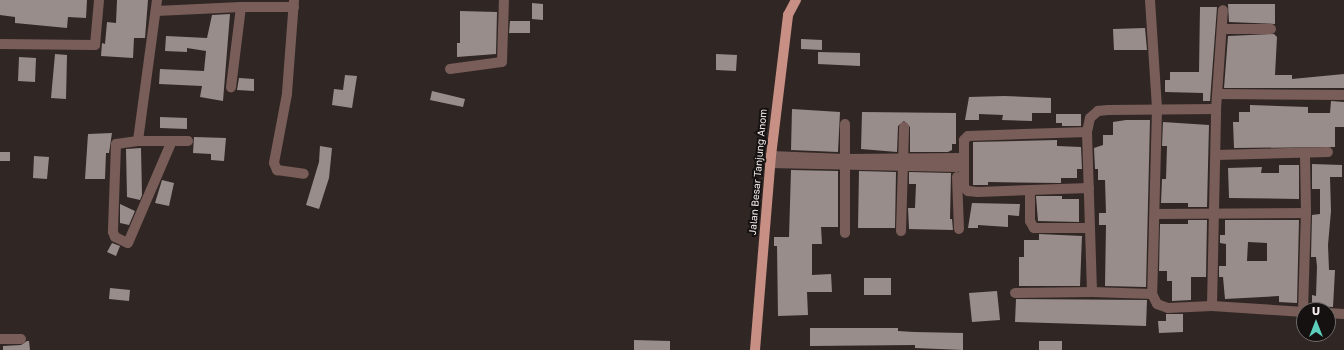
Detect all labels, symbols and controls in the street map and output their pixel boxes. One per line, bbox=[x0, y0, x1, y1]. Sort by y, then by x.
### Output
street label: Jalan Besar Tanjung Anom bbox=[746, 108, 770, 236]
north arrow bbox=[1296, 302, 1336, 342]
text: U bbox=[1312, 304, 1320, 317]

